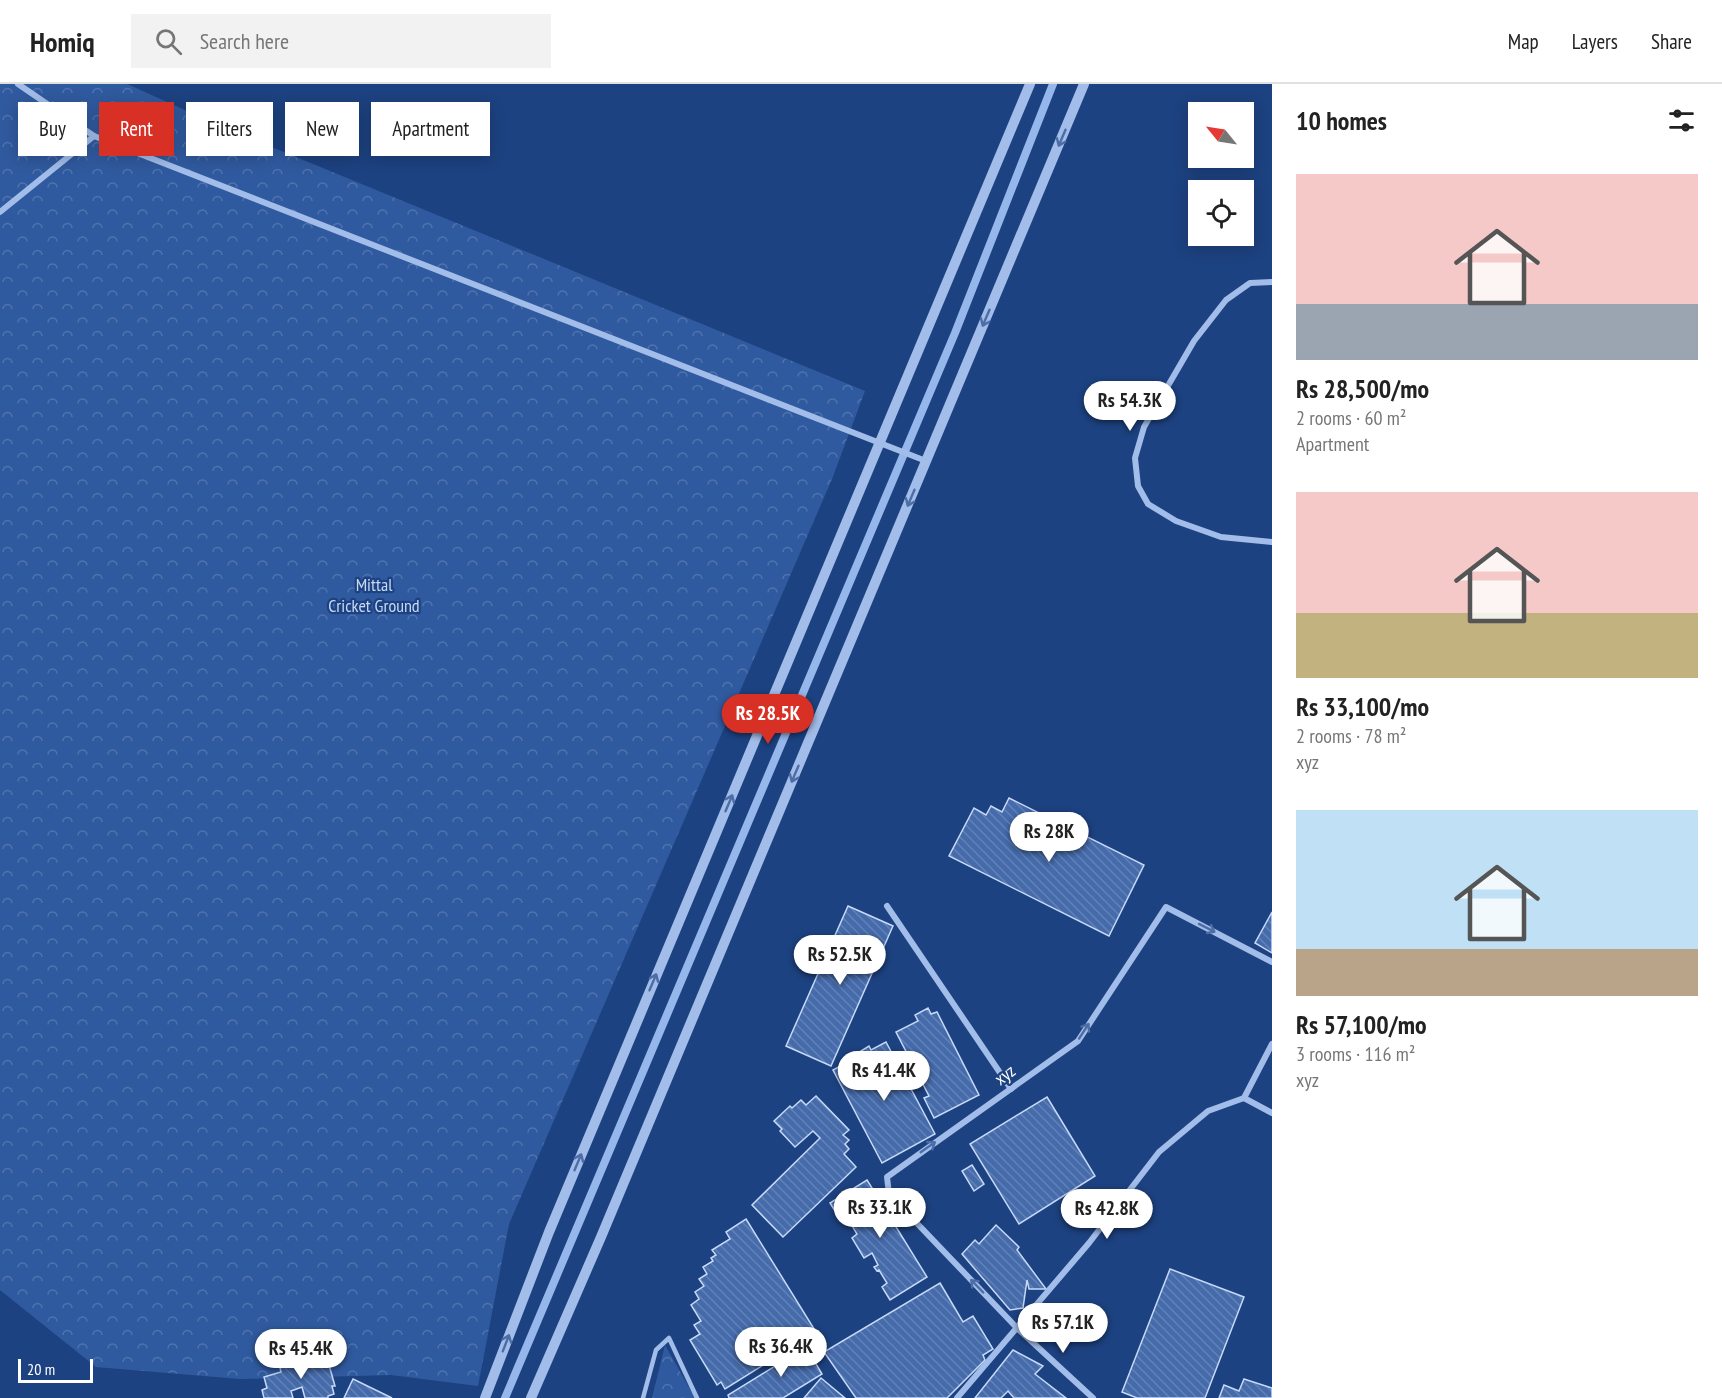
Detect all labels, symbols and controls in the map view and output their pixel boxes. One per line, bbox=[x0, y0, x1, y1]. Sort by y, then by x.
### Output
search box bbox=[131, 14, 551, 68]
text: Homiq bbox=[30, 23, 95, 60]
icon: search bbox=[152, 25, 185, 58]
text: Search here bbox=[200, 27, 289, 55]
text: Map bbox=[1508, 28, 1539, 55]
text: Layers bbox=[1572, 28, 1618, 55]
text: Share bbox=[1651, 28, 1692, 55]
chip: Buy bbox=[18, 102, 87, 156]
chip: Rent bbox=[99, 102, 174, 156]
chip: Filters bbox=[186, 102, 273, 156]
chip: New bbox=[285, 102, 359, 156]
chip: Apartment bbox=[371, 102, 490, 156]
north arrow bbox=[1188, 102, 1254, 168]
map controls bbox=[1188, 102, 1254, 246]
text: 10 homes bbox=[1296, 104, 1387, 137]
icon: filters bbox=[1665, 104, 1698, 137]
one-way arrow bbox=[1056, 128, 1067, 147]
button: locate bbox=[1188, 180, 1254, 246]
icon: home bbox=[1443, 213, 1551, 321]
one-way arrow bbox=[980, 308, 991, 326]
text: Rs 28,500/mo bbox=[1296, 372, 1429, 405]
pin: Rs 54.3K bbox=[1068, 381, 1192, 432]
text: Rs 54.3K bbox=[1098, 387, 1162, 413]
text: 2 rooms · 60 m² bbox=[1296, 405, 1406, 431]
text: Apartment bbox=[1296, 431, 1369, 457]
one-way arrow bbox=[905, 488, 916, 506]
icon: home bbox=[1443, 531, 1551, 639]
park label: Mittal Cricket Ground bbox=[328, 573, 420, 617]
text: Rs 33,100/mo bbox=[1296, 690, 1429, 723]
pin: Rs 28.5K bbox=[706, 694, 830, 745]
text: Rs 28.5K bbox=[736, 700, 800, 726]
text: 2 rooms · 78 m² bbox=[1296, 723, 1406, 749]
text: xyz bbox=[1296, 749, 1319, 775]
one-way arrow bbox=[789, 765, 800, 783]
one-way arrow bbox=[724, 794, 735, 812]
pin: Rs 28K bbox=[1000, 812, 1098, 863]
text: Rs 28K bbox=[1024, 818, 1074, 844]
icon: home bbox=[1443, 849, 1551, 957]
one-way arrow bbox=[1198, 923, 1216, 935]
pin: Rs 52.5K bbox=[778, 935, 902, 986]
text: Rs 52.5K bbox=[808, 941, 872, 967]
one-way arrow bbox=[648, 974, 659, 992]
text: Rs 57,100/mo bbox=[1296, 1008, 1427, 1041]
one-way arrow bbox=[1078, 1023, 1091, 1040]
text: 3 rooms · 116 m² bbox=[1296, 1041, 1415, 1067]
pin: Rs 41.4K bbox=[822, 1051, 946, 1102]
text: Rs 41.4K bbox=[852, 1057, 916, 1083]
street label: xyz bbox=[990, 1059, 1020, 1090]
text: xyz bbox=[1296, 1067, 1319, 1093]
one-way arrow bbox=[920, 1141, 936, 1154]
one-way arrow bbox=[573, 1154, 584, 1172]
pin: Rs 33.1K bbox=[818, 1188, 942, 1239]
pin: Rs 42.8K bbox=[1045, 1189, 1169, 1240]
text: Rs 33.1K bbox=[848, 1194, 912, 1220]
text: Rs 42.8K bbox=[1075, 1195, 1139, 1221]
one-way arrow bbox=[970, 1278, 984, 1293]
pin: Rs 57.1K bbox=[1001, 1303, 1125, 1354]
text: Rs 57.1K bbox=[1032, 1309, 1094, 1335]
pin: Rs 36.4K bbox=[719, 1327, 843, 1378]
pin: Rs 45.4K bbox=[239, 1329, 363, 1380]
text: Rs 36.4K bbox=[749, 1333, 813, 1359]
text: Rs 45.4K bbox=[269, 1335, 333, 1361]
one-way arrow bbox=[501, 1335, 512, 1353]
scale bar bbox=[18, 1356, 93, 1384]
text: 20 m bbox=[27, 1359, 55, 1379]

